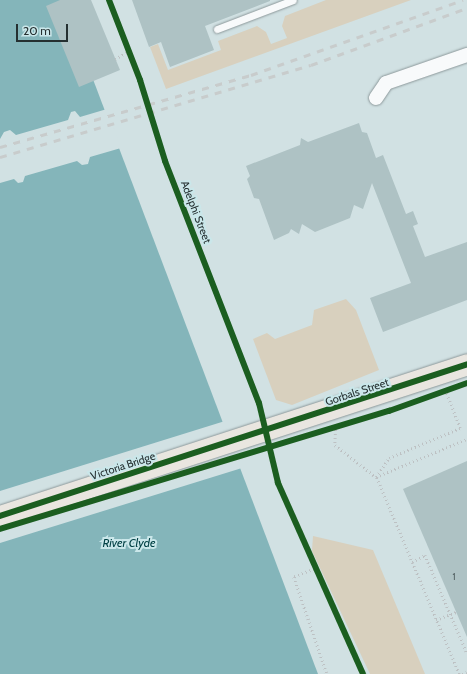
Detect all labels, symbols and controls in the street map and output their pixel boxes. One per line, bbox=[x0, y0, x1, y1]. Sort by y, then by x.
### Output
scale bar bbox=[18, 16, 70, 42]
text: 20 m bbox=[23, 23, 51, 38]
street label: Adelphi Street bbox=[178, 179, 214, 245]
street label: Gorbals Street bbox=[324, 376, 390, 408]
street label: Victoria Bridge bbox=[89, 449, 157, 483]
water label: River Clyde bbox=[103, 536, 155, 550]
house number: 1 bbox=[453, 572, 455, 582]

